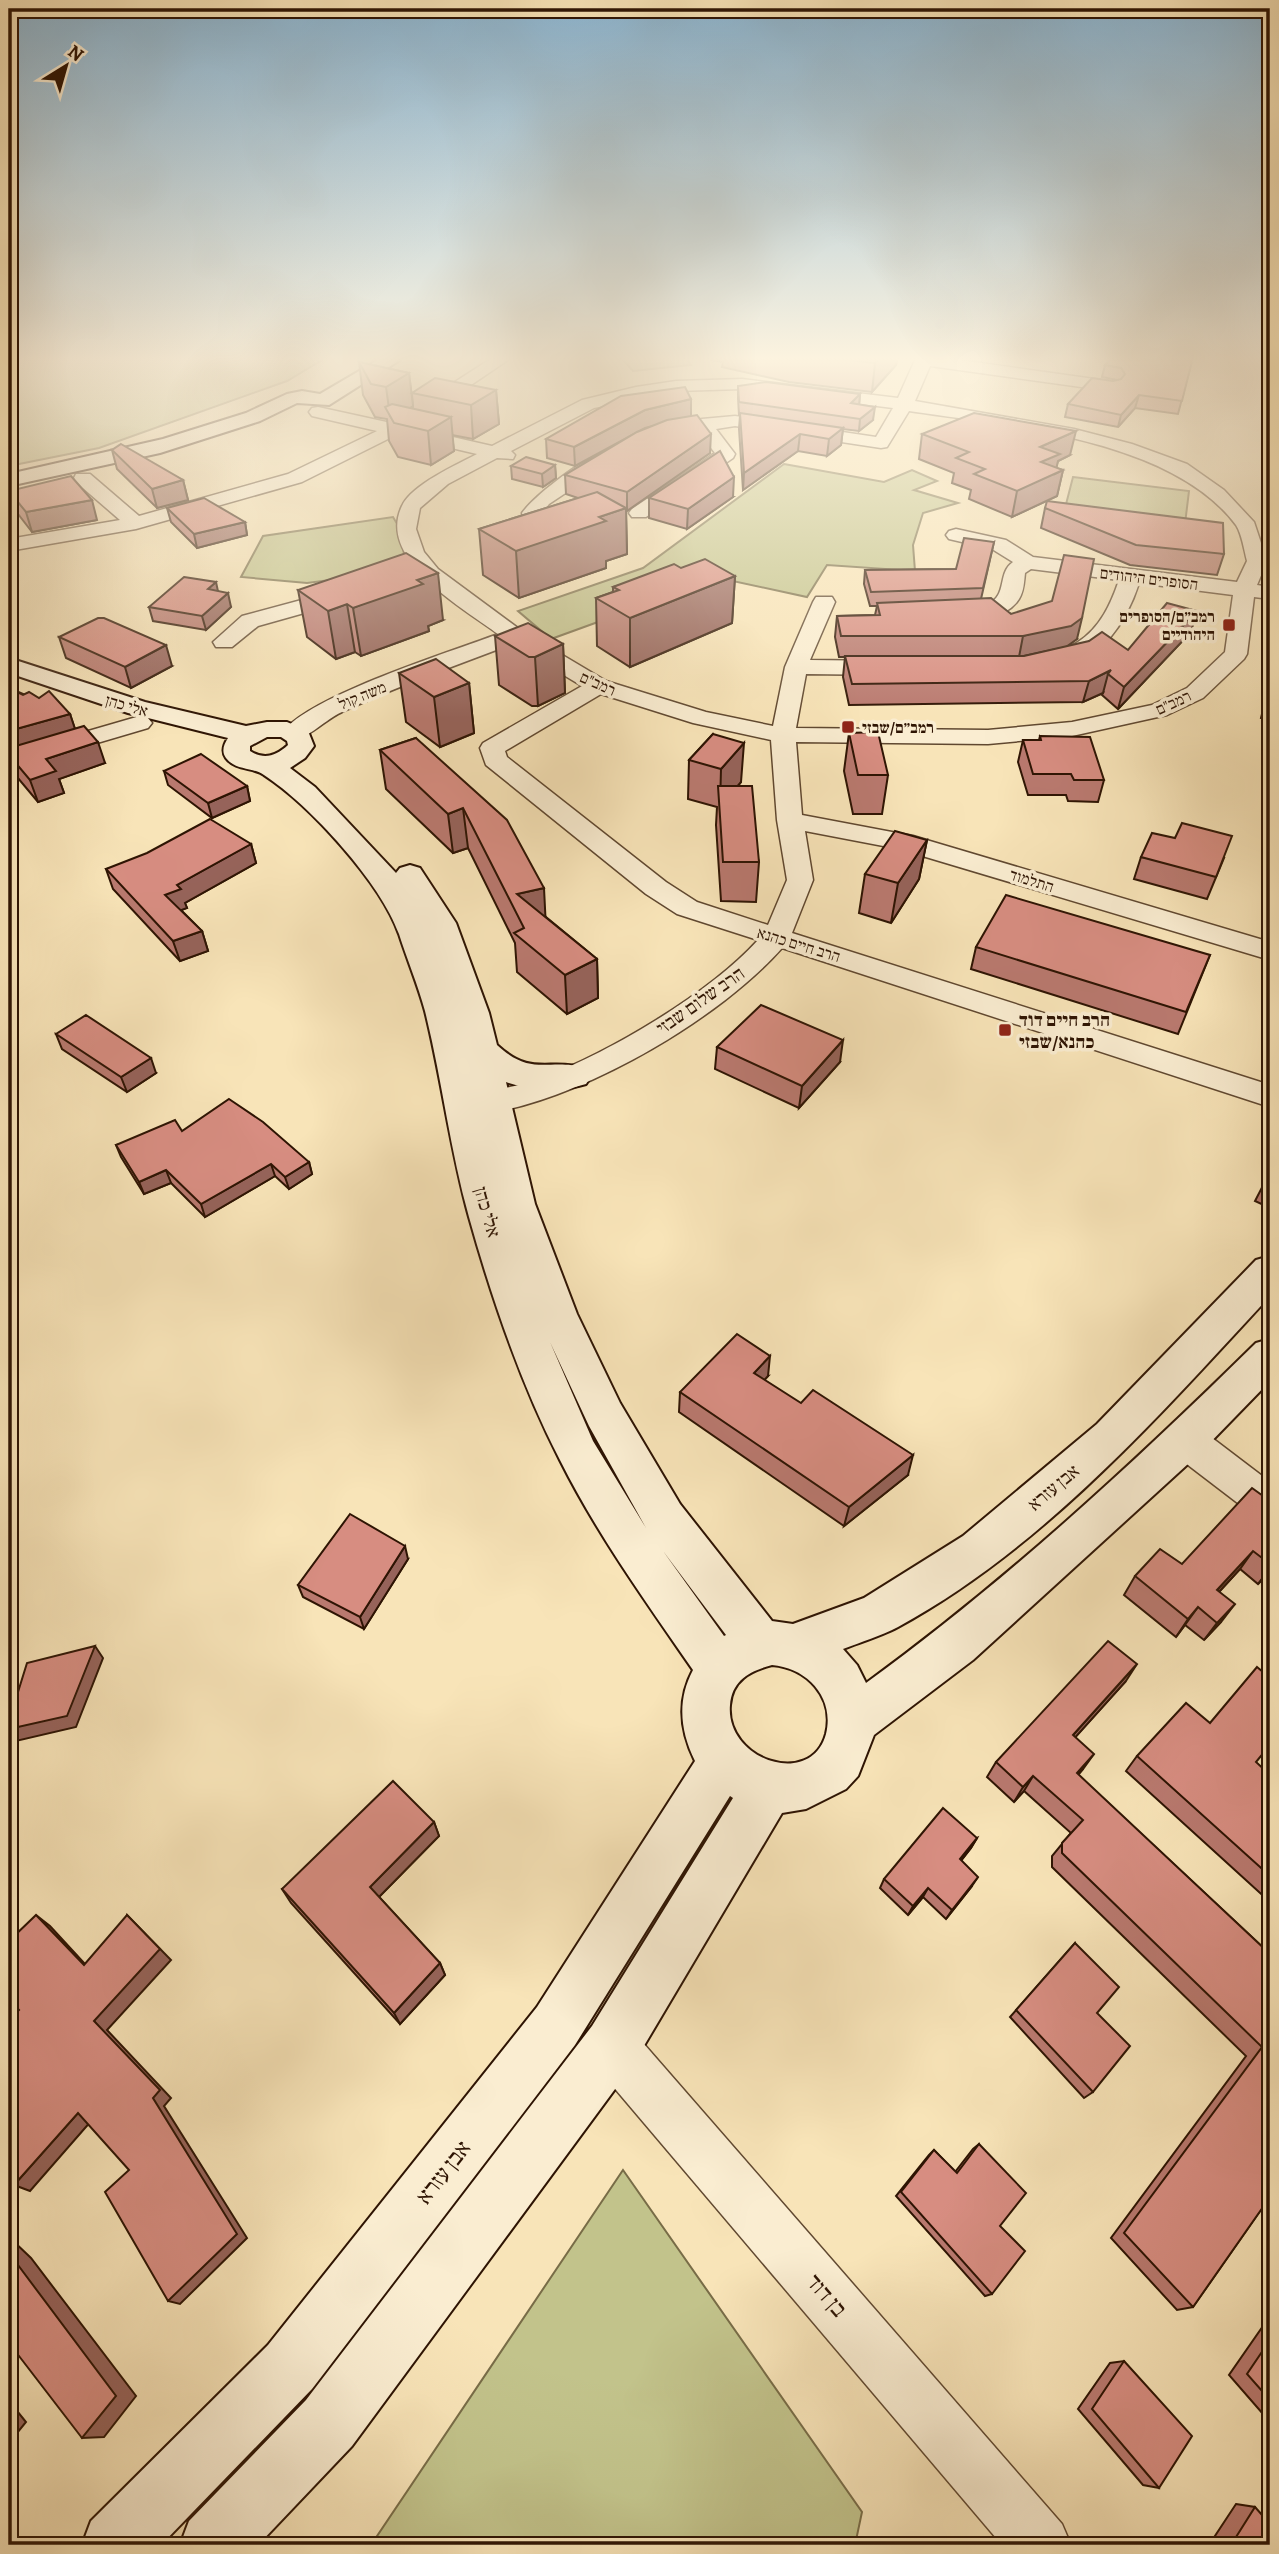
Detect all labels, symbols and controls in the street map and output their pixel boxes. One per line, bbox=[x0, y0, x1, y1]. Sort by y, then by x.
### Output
north arrow bbox=[32, 32, 102, 102]
text: N bbox=[62, 39, 89, 68]
street label: הסופרים היהודים bbox=[1098, 562, 1199, 596]
place label: רמב״ם/הסופרים היהודיים bbox=[1119, 606, 1215, 646]
marker: רמב״ם/הסופרים היהודיים bbox=[1221, 617, 1237, 633]
street label: רמב"ם bbox=[576, 666, 619, 702]
street label: משה קול bbox=[335, 676, 390, 716]
street label: רמב"ם bbox=[1152, 685, 1195, 721]
street label: אלי כהן bbox=[103, 689, 151, 723]
place label: רמב״ם/שבזי bbox=[862, 717, 934, 739]
marker: רמב״ם/שבזי bbox=[840, 719, 856, 735]
street label: התלמוד bbox=[1007, 864, 1057, 898]
street label: הרב חיים כהנא bbox=[754, 922, 843, 968]
street label: הרב שלום שבזי bbox=[651, 961, 750, 1041]
place label: הרב חיים דוד כהנא/שבזי bbox=[1019, 1007, 1110, 1055]
marker: הרב חיים דוד כהנא/שבזי bbox=[997, 1022, 1013, 1038]
street label: אלי כהן bbox=[467, 1184, 507, 1241]
street label: אבן עזרא bbox=[1022, 1458, 1085, 1517]
street label: אבן עזרא bbox=[409, 2134, 478, 2211]
street label: בן דוד bbox=[799, 2267, 854, 2324]

